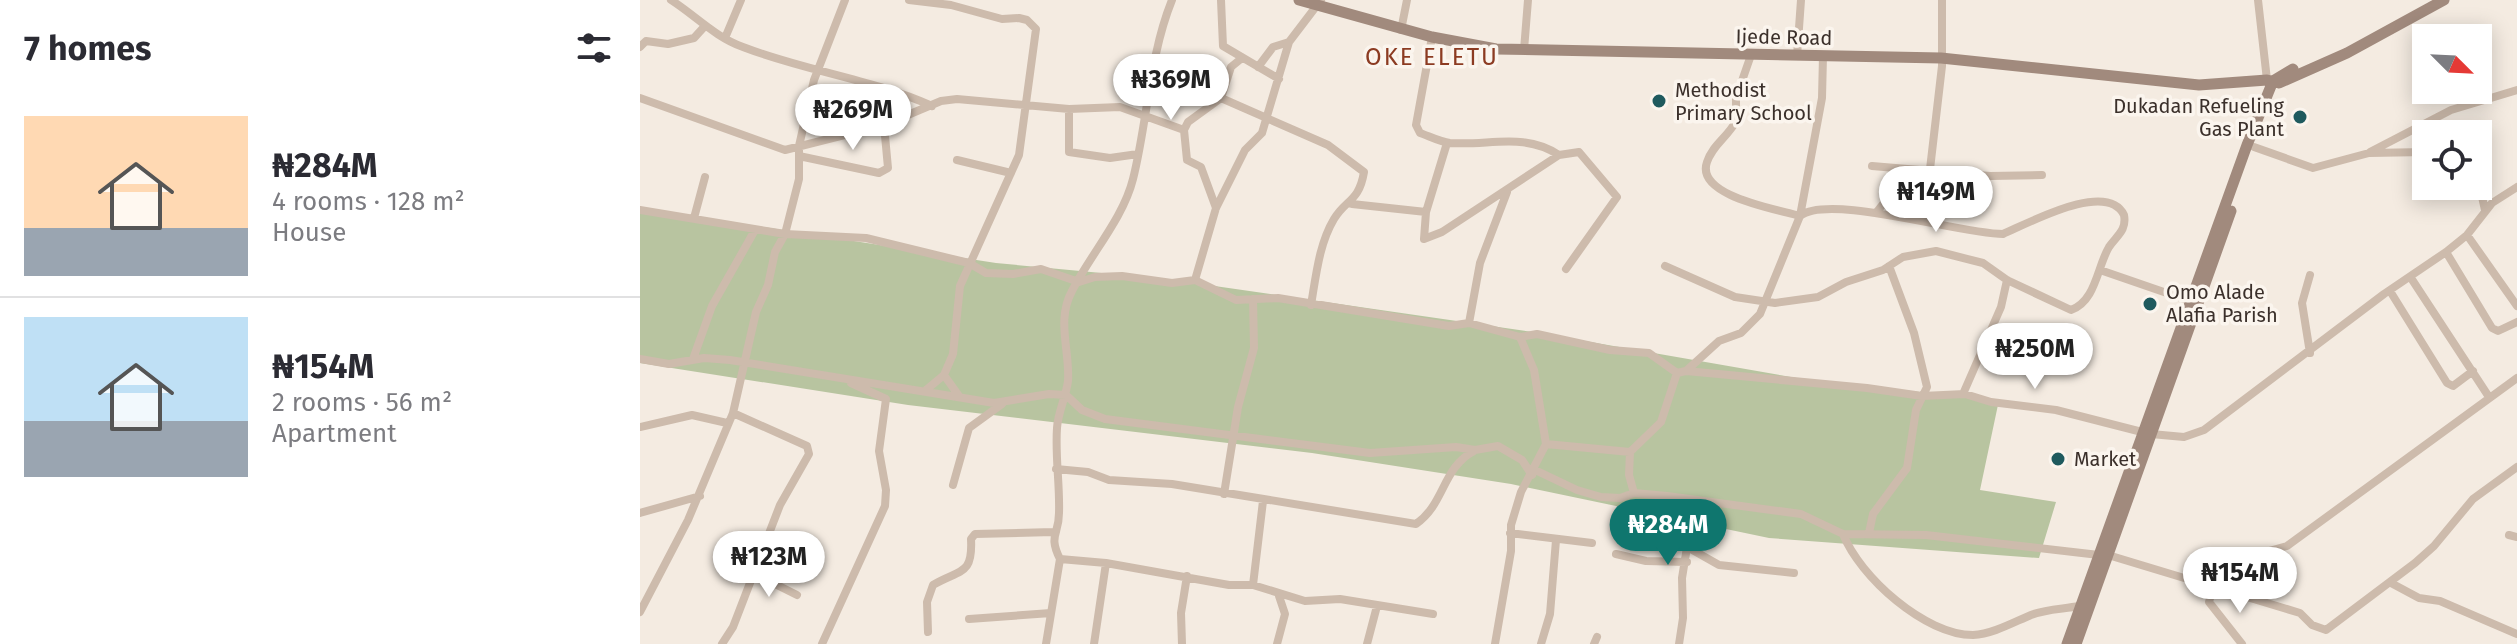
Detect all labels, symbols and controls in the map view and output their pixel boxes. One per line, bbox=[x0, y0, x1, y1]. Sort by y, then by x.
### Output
street label: Ijede Road bbox=[1735, 24, 1833, 50]
north arrow bbox=[2412, 24, 2492, 104]
map controls bbox=[2412, 24, 2492, 200]
icon: filters bbox=[572, 26, 616, 70]
text: 7 homes bbox=[24, 28, 151, 69]
district label: OKE ELETU bbox=[1365, 43, 1499, 71]
pin: ₦369M bbox=[1115, 54, 1227, 122]
text: ₦369M bbox=[1131, 64, 1211, 95]
place label: Methodist Primary School bbox=[1675, 78, 1812, 125]
pin: ₦269M bbox=[797, 84, 909, 152]
marker: Methodist Primary School bbox=[1650, 92, 1668, 110]
text: ₦269M bbox=[813, 94, 893, 125]
place label: Dukadan Refueling Gas Plant bbox=[2113, 94, 2285, 141]
marker: Dukadan Refueling Gas Plant bbox=[2291, 108, 2309, 126]
button: locate bbox=[2412, 120, 2492, 200]
text: ₦284M bbox=[272, 145, 378, 186]
icon: home bbox=[88, 148, 184, 244]
pin: ₦149M bbox=[1880, 166, 1992, 234]
text: ₦149M bbox=[1897, 176, 1975, 207]
text: 4 rooms · 128 m² bbox=[272, 186, 465, 217]
text: House bbox=[272, 217, 346, 248]
place label: Omo Alade Alafia Parish bbox=[2166, 280, 2278, 327]
marker: Omo Alade Alafia Parish bbox=[2141, 295, 2159, 313]
pin: ₦250M bbox=[1979, 323, 2091, 391]
text: ₦250M bbox=[1995, 333, 2075, 364]
text: ₦154M bbox=[272, 346, 374, 387]
icon: home bbox=[88, 349, 184, 445]
text: 2 rooms · 56 m² bbox=[272, 387, 452, 418]
text: Apartment bbox=[272, 418, 397, 449]
place label: Market bbox=[2074, 447, 2137, 471]
marker: Market bbox=[2049, 450, 2067, 468]
pin: ₦284M bbox=[1612, 499, 1724, 567]
text: ₦284M bbox=[1628, 509, 1708, 540]
pin: ₦123M bbox=[713, 531, 825, 599]
text: ₦123M bbox=[731, 541, 807, 572]
pin: ₦154M bbox=[2184, 547, 2296, 615]
text: ₦154M bbox=[2201, 557, 2279, 588]

